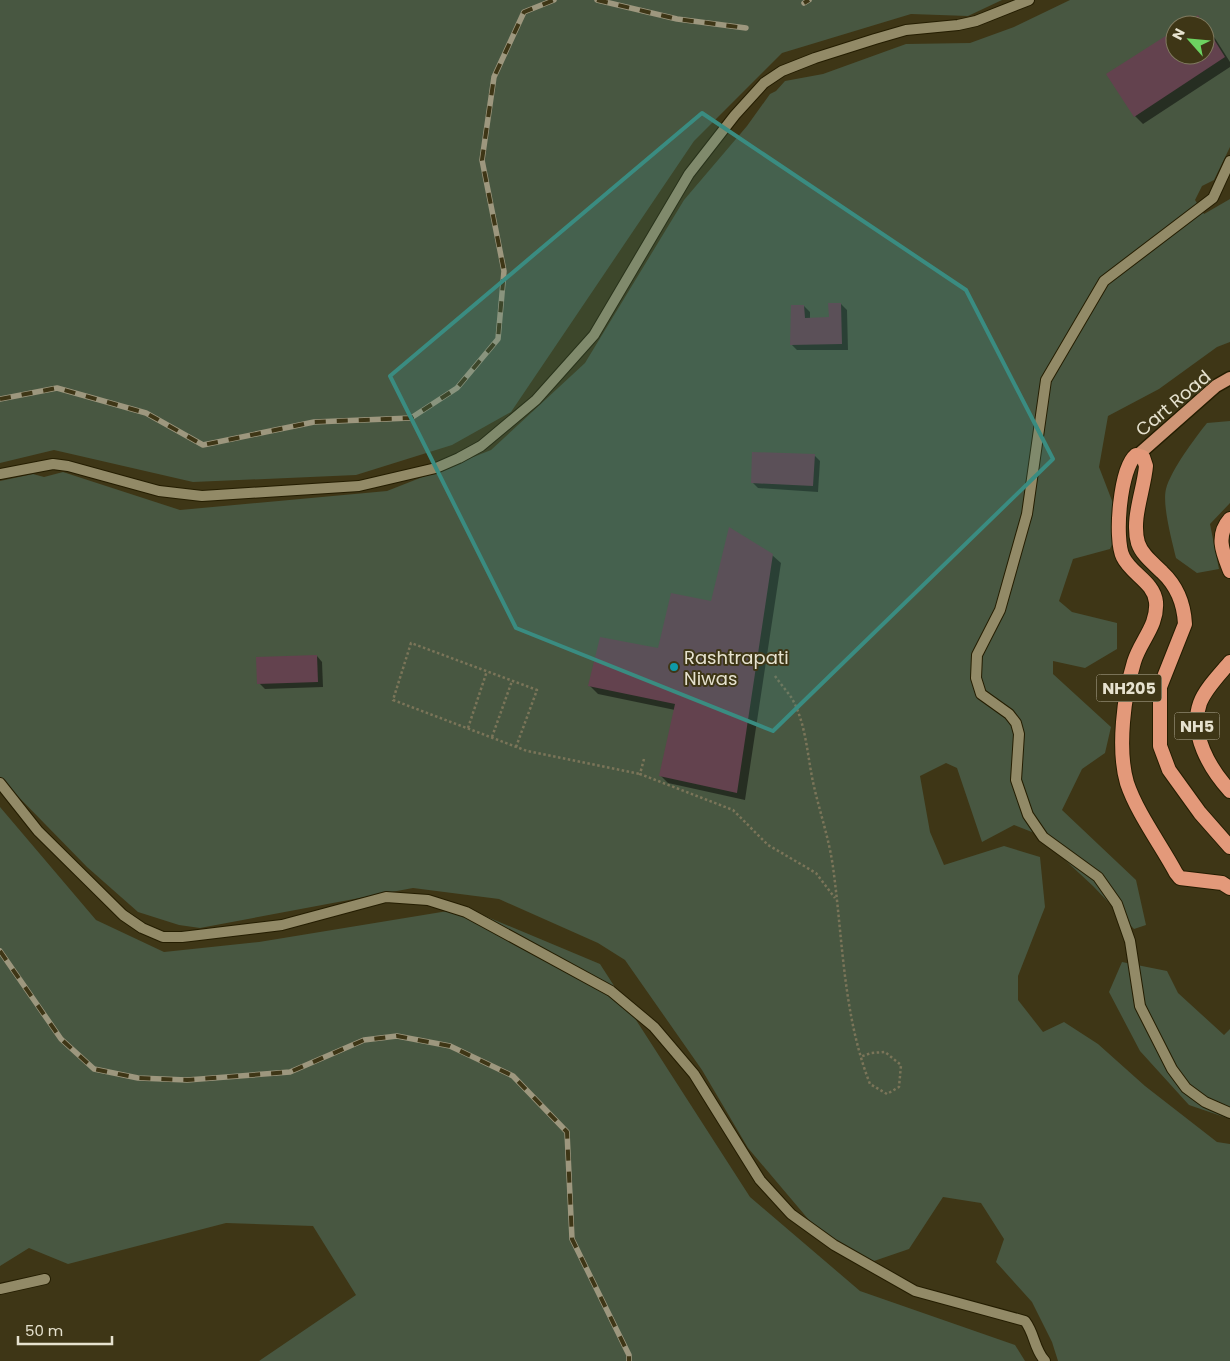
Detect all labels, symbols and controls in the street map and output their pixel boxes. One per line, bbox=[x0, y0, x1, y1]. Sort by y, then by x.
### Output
north arrow bbox=[1165, 15, 1215, 65]
text: N bbox=[1167, 25, 1190, 43]
street label: Cart Road bbox=[1130, 364, 1216, 442]
place label: Rashtrapati Niwas bbox=[684, 645, 789, 691]
marker: Rashtrapati Niwas bbox=[668, 661, 680, 673]
road number: NH205 bbox=[1096, 674, 1162, 701]
road number: NH5 bbox=[1174, 712, 1220, 739]
scale bar bbox=[18, 1314, 111, 1346]
text: 50 m bbox=[25, 1320, 63, 1341]

